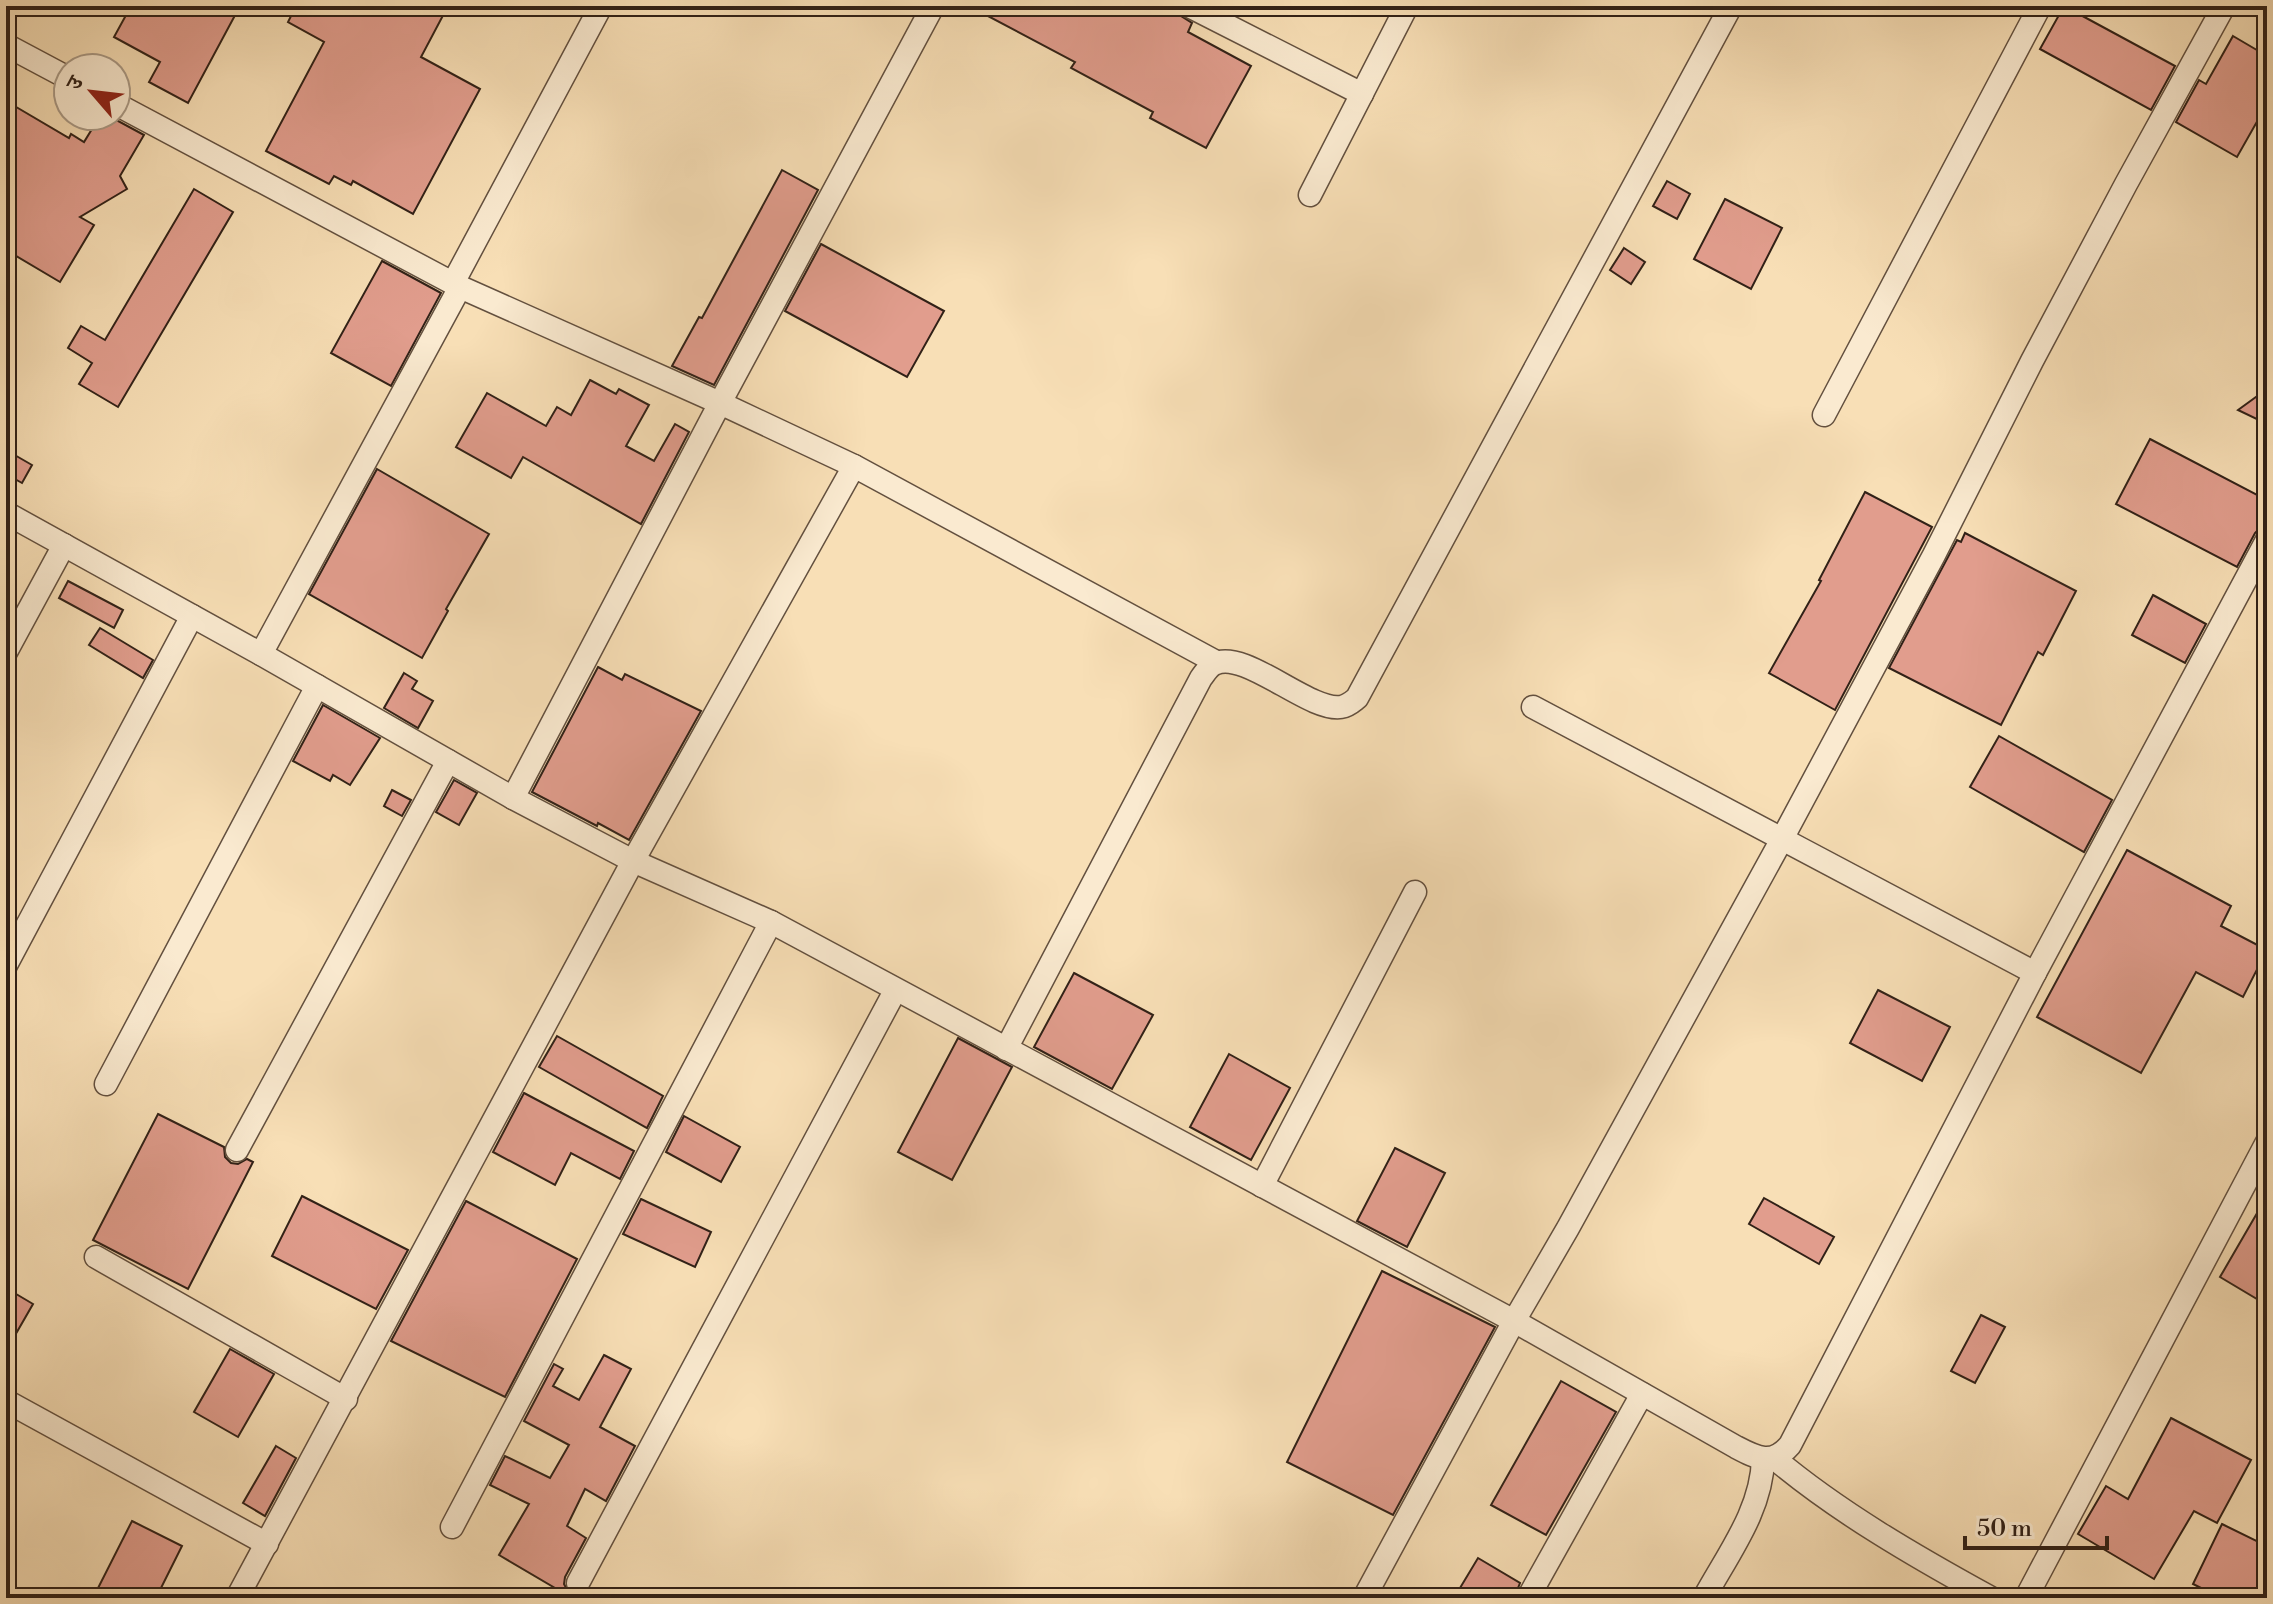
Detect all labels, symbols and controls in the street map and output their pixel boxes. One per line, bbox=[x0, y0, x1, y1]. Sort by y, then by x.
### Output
north arrow bbox=[52, 52, 132, 132]
text: उ bbox=[60, 70, 91, 96]
scale bar bbox=[1965, 1500, 2107, 1550]
text: 50 m bbox=[1977, 1514, 2032, 1544]

